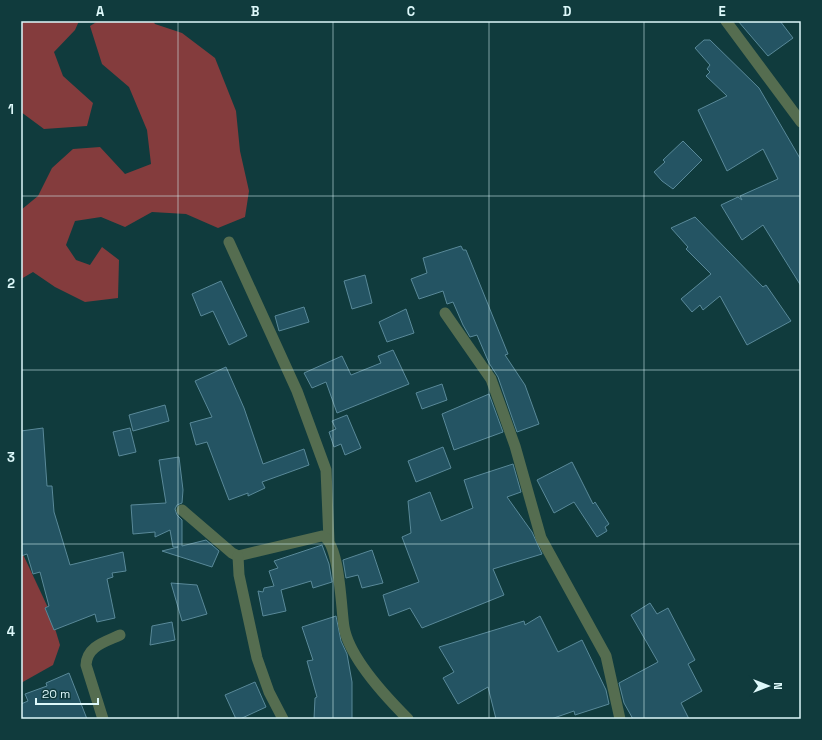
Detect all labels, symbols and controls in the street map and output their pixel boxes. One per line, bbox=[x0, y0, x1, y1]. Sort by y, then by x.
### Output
text: A bbox=[96, 3, 105, 20]
text: B bbox=[251, 3, 260, 20]
text: C bbox=[407, 3, 415, 20]
text: D bbox=[563, 3, 572, 20]
text: E bbox=[718, 3, 726, 20]
text: 1 bbox=[8, 101, 14, 118]
text: 2 bbox=[7, 275, 15, 292]
text: 3 bbox=[7, 449, 15, 466]
text: 4 bbox=[7, 623, 15, 640]
north arrow bbox=[748, 666, 788, 706]
scale bar bbox=[36, 680, 98, 706]
text: N bbox=[771, 682, 785, 690]
text: 20 m bbox=[42, 686, 70, 702]

